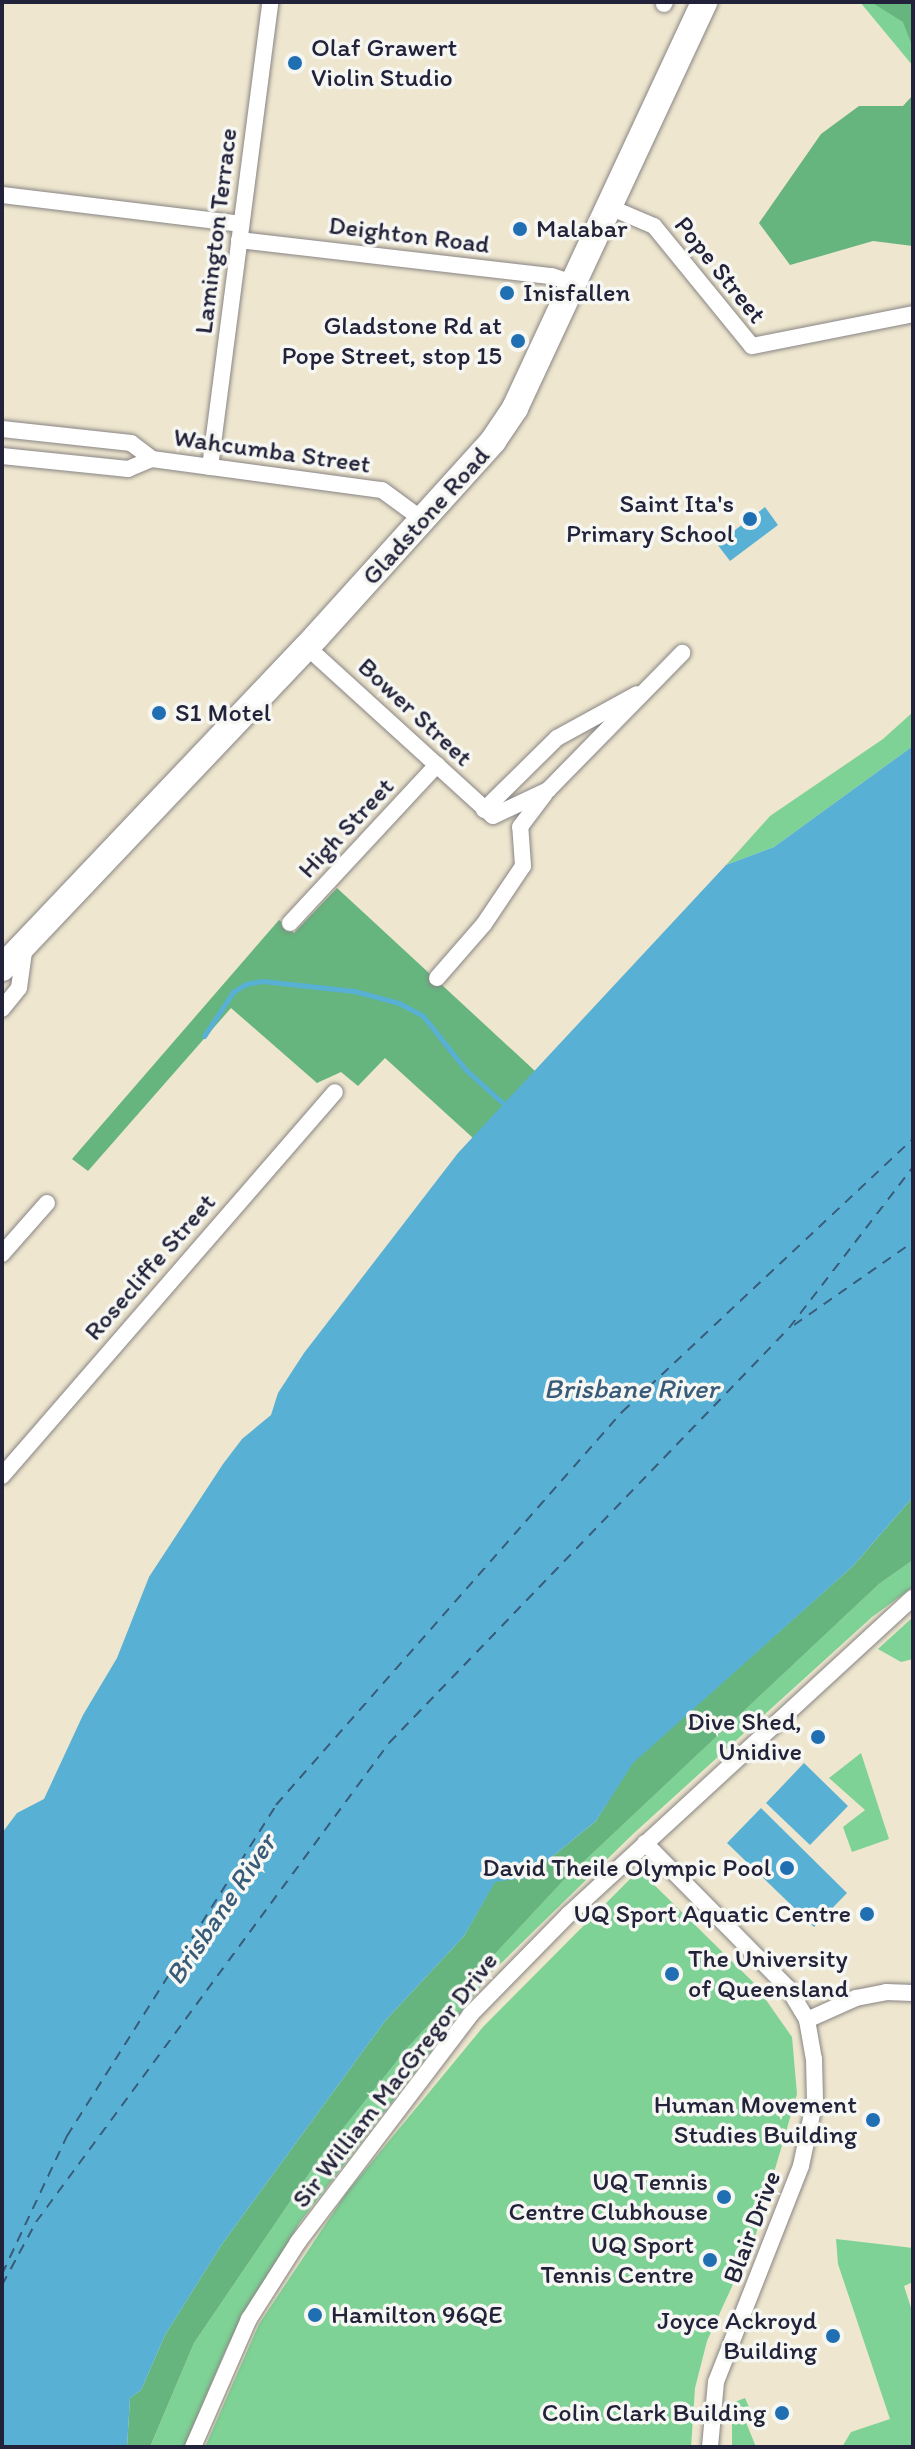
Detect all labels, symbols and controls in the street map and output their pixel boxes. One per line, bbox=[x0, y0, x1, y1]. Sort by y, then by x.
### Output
place label: Olaf Grawert Violin Studio bbox=[311, 32, 458, 94]
marker: Olaf Grawert Violin Studio bbox=[286, 54, 304, 72]
street label: Lamington Terrace bbox=[188, 126, 244, 336]
street label: Deighton Road bbox=[326, 210, 492, 260]
street label: Pope Street bbox=[668, 210, 772, 330]
place label: Malabar bbox=[536, 213, 627, 245]
marker: Malabar bbox=[511, 220, 529, 238]
place label: Inisfallen bbox=[523, 277, 630, 309]
marker: Inisfallen bbox=[498, 284, 516, 302]
place label: Gladstone Rd at Pope Street, stop 15 bbox=[282, 310, 502, 372]
marker: Gladstone Rd at Pope Street, stop 15 bbox=[509, 332, 527, 350]
street label: Wahcumba Street bbox=[172, 422, 372, 480]
street label: Gladstone Road bbox=[356, 440, 496, 592]
place label: Saint Ita's Primary School bbox=[566, 488, 734, 550]
marker: Saint Ita's Primary School bbox=[741, 510, 759, 528]
street label: Bower Street bbox=[352, 651, 478, 773]
place label: S1 Motel bbox=[175, 697, 271, 729]
marker: S1 Motel bbox=[150, 704, 168, 722]
street label: High Street bbox=[292, 771, 400, 885]
street label: Rosecliffe Street bbox=[78, 1187, 222, 1347]
water label: Brisbane River bbox=[544, 1371, 718, 1405]
place label: Dive Shed, Unidive bbox=[687, 1706, 802, 1768]
marker: Dive Shed, Unidive bbox=[809, 1728, 827, 1746]
water label: Brisbane River bbox=[157, 1828, 283, 1990]
place label: David Theile Olympic Pool bbox=[482, 1852, 771, 1884]
marker: David Theile Olympic Pool bbox=[778, 1859, 796, 1877]
place label: UQ Sport Aquatic Centre bbox=[574, 1898, 851, 1930]
marker: UQ Sport Aquatic Centre bbox=[858, 1905, 876, 1923]
place label: The University of Queensland bbox=[688, 1943, 851, 2004]
street label: Sir William MacGregor Drive bbox=[285, 1946, 505, 2214]
marker: The University of Queensland bbox=[663, 1965, 681, 1983]
place label: Human Movement Studies Building bbox=[654, 2089, 857, 2150]
marker: Human Movement Studies Building bbox=[864, 2111, 882, 2129]
place label: UQ Tennis Centre Clubhouse bbox=[509, 2166, 708, 2228]
street label: Blair Drive bbox=[716, 2166, 788, 2288]
marker: UQ Tennis Centre Clubhouse bbox=[715, 2188, 733, 2206]
place label: UQ Sport Tennis Centre bbox=[541, 2229, 694, 2290]
marker: UQ Sport Tennis Centre bbox=[701, 2251, 719, 2269]
place label: Hamilton 96QE bbox=[331, 2299, 502, 2331]
place label: Joyce Ackroyd Building bbox=[657, 2305, 817, 2366]
marker: Hamilton 96QE bbox=[306, 2306, 324, 2324]
marker: Joyce Ackroyd Building bbox=[824, 2327, 842, 2345]
place label: Colin Clark Building bbox=[542, 2397, 766, 2429]
marker: Colin Clark Building bbox=[773, 2404, 791, 2422]

